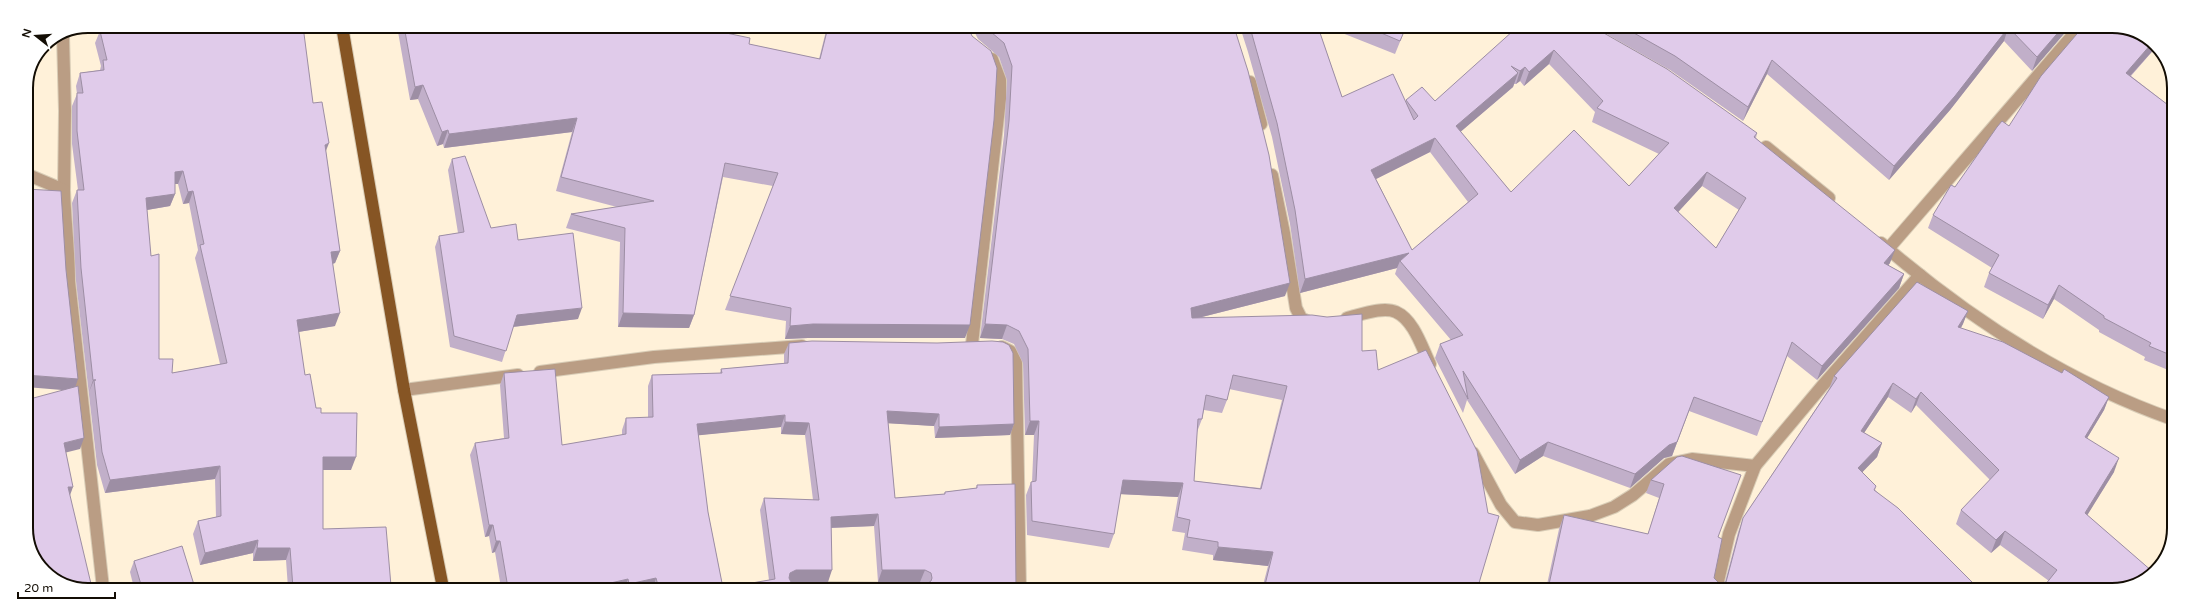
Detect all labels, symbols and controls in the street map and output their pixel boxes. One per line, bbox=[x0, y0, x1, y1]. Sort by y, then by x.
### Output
north arrow bbox=[16, 16, 56, 56]
text: N bbox=[19, 27, 34, 39]
scale bar bbox=[18, 574, 115, 600]
text: 20 m bbox=[24, 581, 53, 595]

